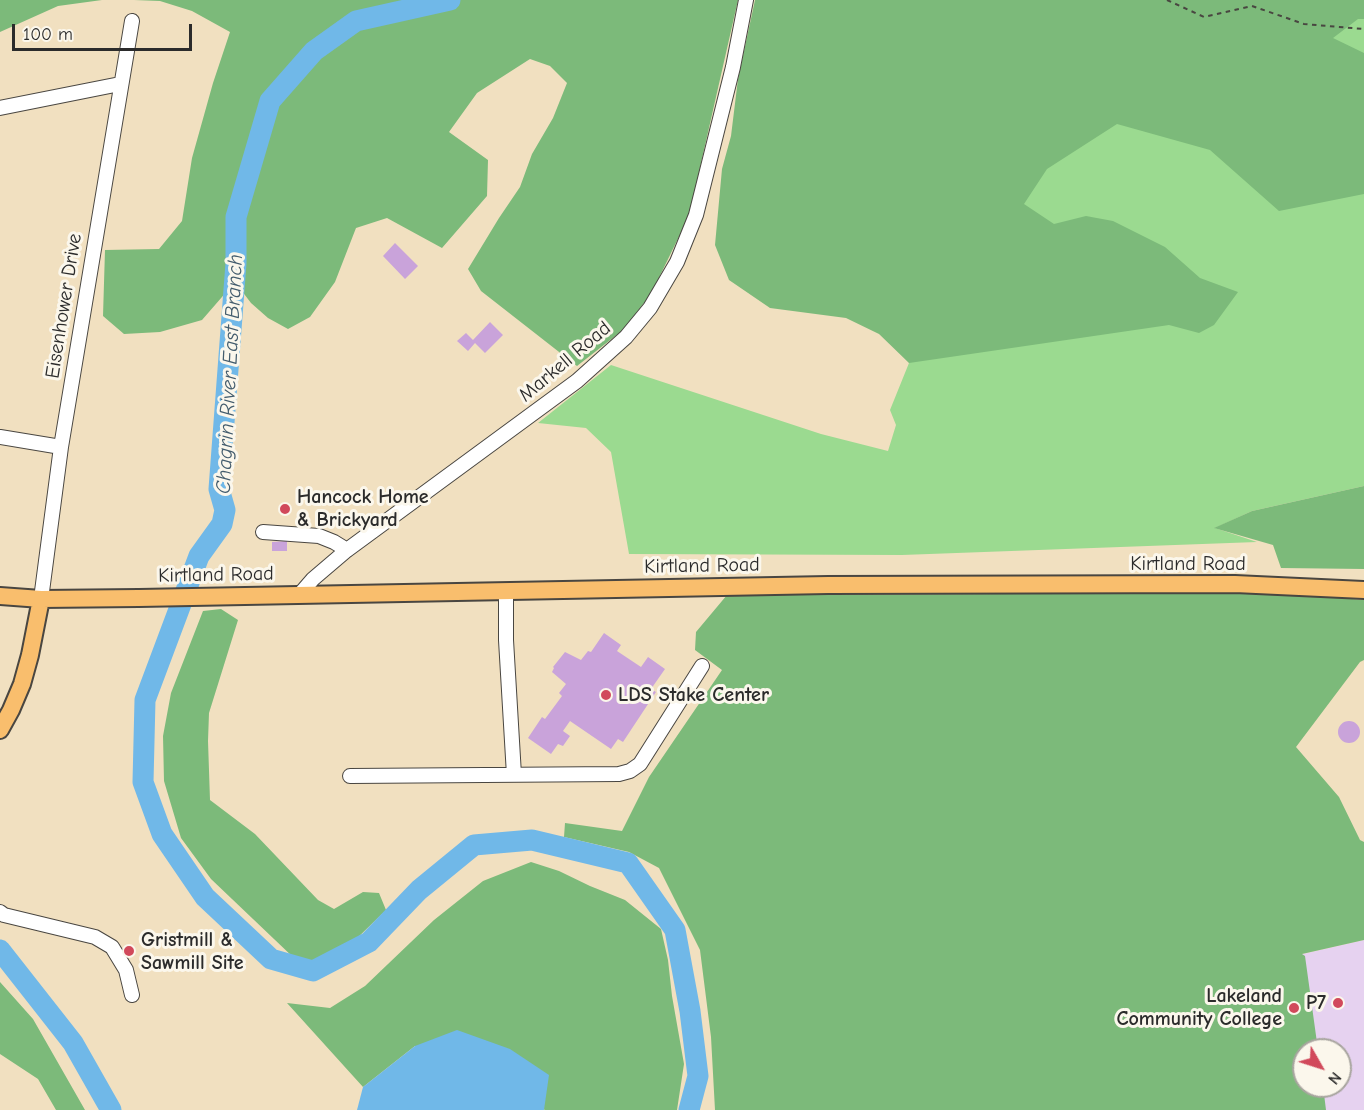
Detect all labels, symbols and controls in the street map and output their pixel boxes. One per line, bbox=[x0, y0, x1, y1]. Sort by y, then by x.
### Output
scale bar bbox=[15, 12, 195, 50]
text: 100 m bbox=[23, 24, 73, 45]
street label: Eisenhower Drive bbox=[41, 232, 87, 380]
water label: Chagrin River East Branch bbox=[211, 253, 249, 495]
street label: Markell Road bbox=[514, 317, 616, 407]
place label: Hancock Home & Brickyard bbox=[297, 485, 429, 532]
marker: Hancock Home & Brickyard bbox=[278, 502, 292, 516]
street label: Kirtland Road bbox=[1130, 552, 1246, 576]
street label: Kirtland Road bbox=[644, 553, 760, 579]
street label: Kirtland Road bbox=[158, 562, 274, 588]
place label: LDS Stake Center bbox=[618, 683, 769, 707]
marker: LDS Stake Center bbox=[599, 688, 613, 702]
place label: Gristmill & Sawmill Site bbox=[141, 928, 243, 975]
marker: Gristmill & Sawmill Site bbox=[122, 944, 136, 958]
place label: Lakeland Community College bbox=[1116, 984, 1282, 1031]
place label: P7 bbox=[1306, 991, 1326, 1015]
marker: P7 bbox=[1331, 996, 1345, 1010]
marker: Lakeland Community College bbox=[1287, 1001, 1301, 1015]
north arrow bbox=[1292, 1038, 1352, 1098]
text: N bbox=[1324, 1068, 1345, 1088]

